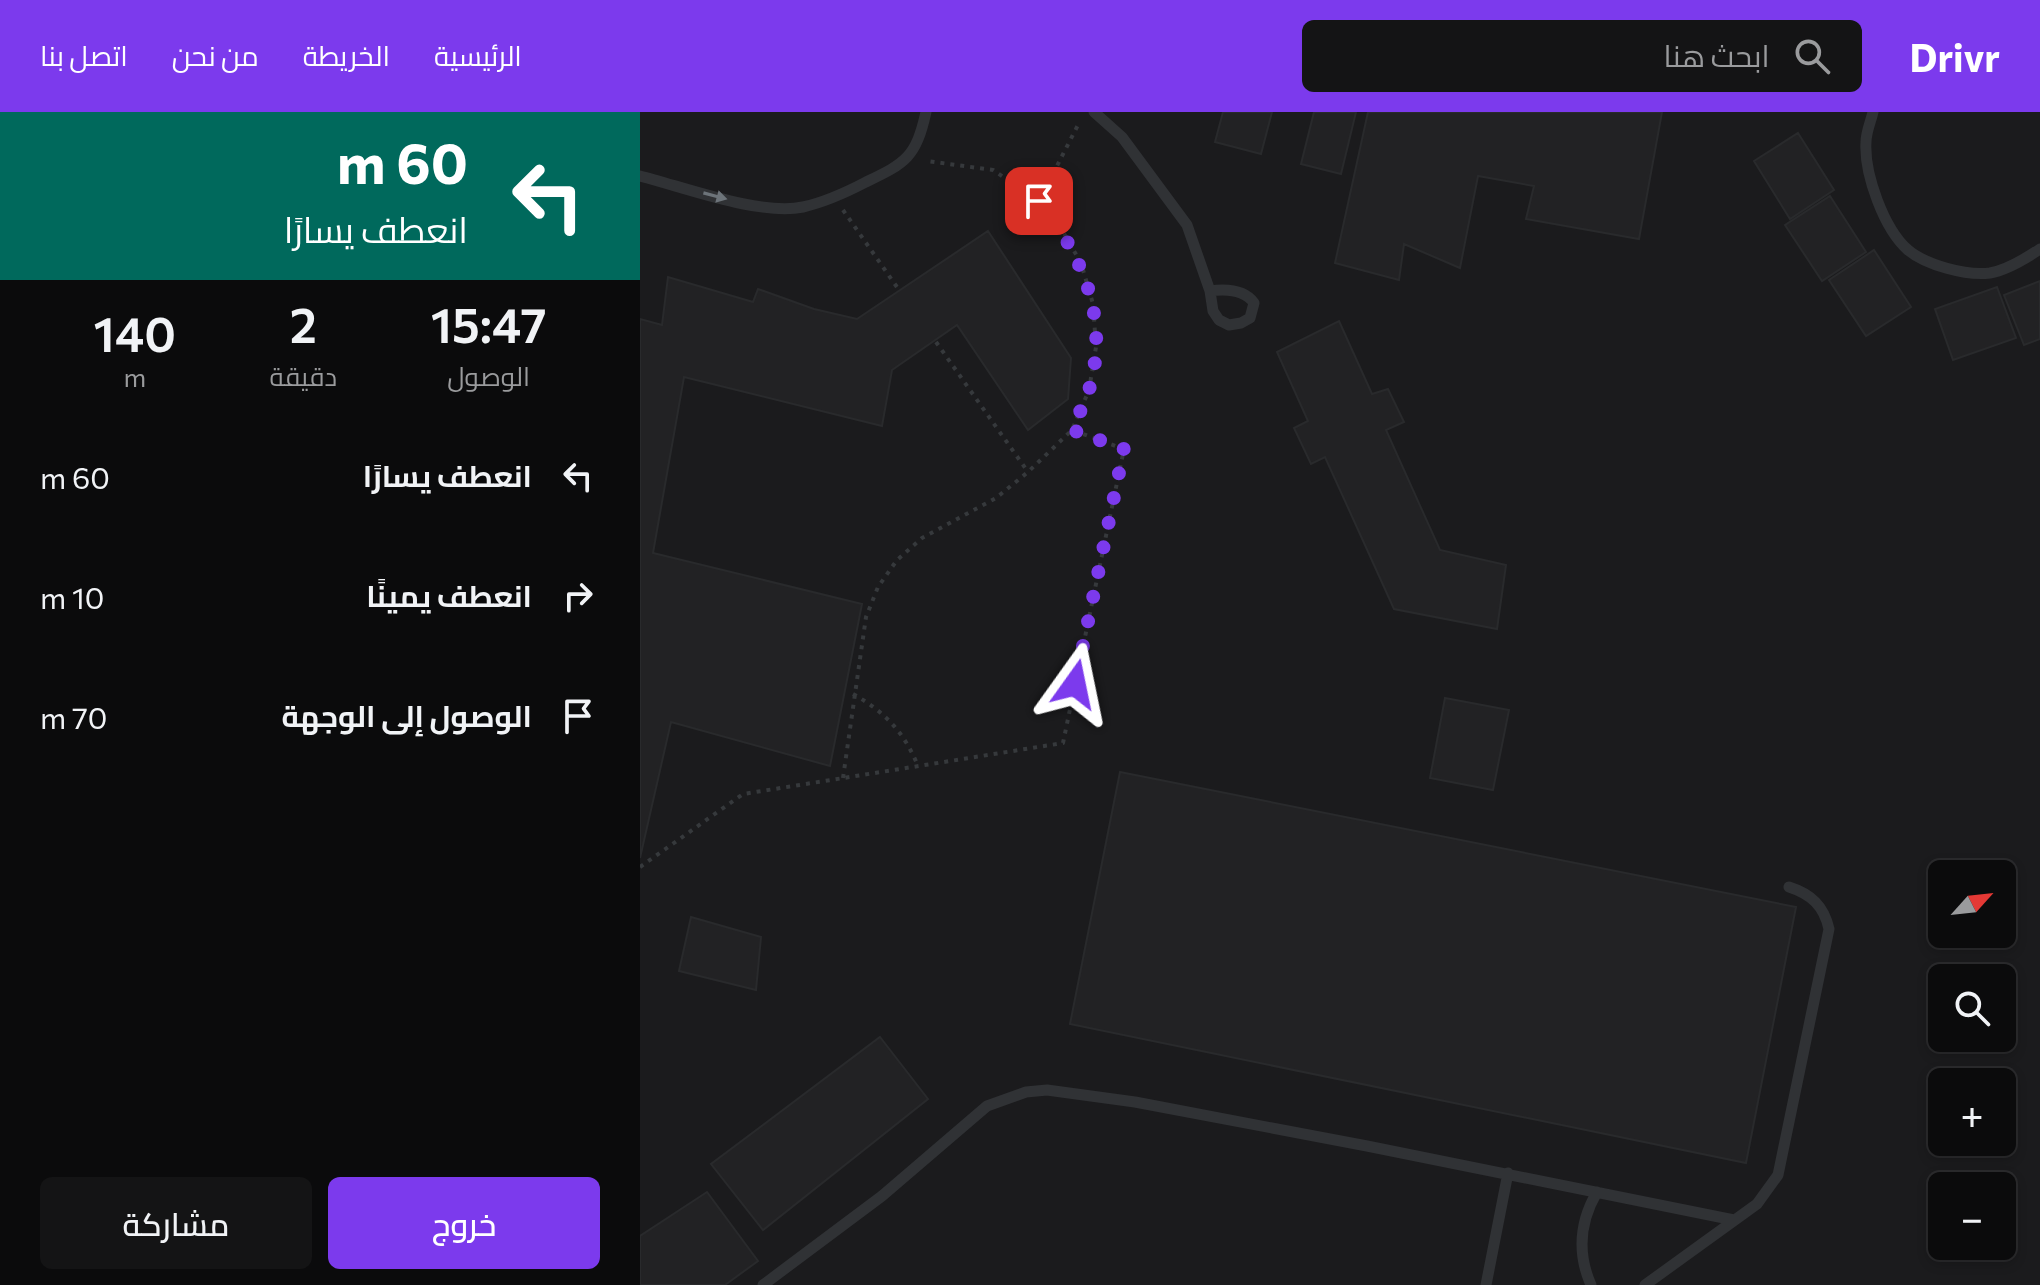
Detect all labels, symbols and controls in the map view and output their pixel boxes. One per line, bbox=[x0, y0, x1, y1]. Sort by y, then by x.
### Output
search box bbox=[1302, 20, 1862, 92]
text: Drivr bbox=[1910, 33, 2000, 80]
icon: search bbox=[1790, 34, 1834, 78]
text: ابحث هنا bbox=[1664, 36, 1770, 73]
text: اتصل بنا bbox=[40, 38, 128, 72]
text: من نحن bbox=[172, 38, 259, 72]
text: الخريطة bbox=[303, 38, 390, 72]
text: الرئيسية bbox=[434, 38, 522, 72]
text: 60 m bbox=[337, 127, 468, 196]
icon: left bbox=[496, 144, 600, 248]
pin bbox=[1005, 167, 1073, 235]
icon: arrive bbox=[1017, 179, 1061, 223]
one-way arrow bbox=[703, 190, 728, 202]
text: انعطف يسارًا bbox=[284, 206, 468, 250]
text: 2 bbox=[290, 294, 317, 353]
text: 15:47 bbox=[431, 294, 546, 353]
text: 140 bbox=[94, 303, 176, 362]
text: دقيقة bbox=[269, 360, 337, 391]
text: الوصول bbox=[447, 360, 530, 391]
text: m bbox=[123, 361, 146, 392]
icon: left bbox=[556, 454, 600, 498]
text: انعطف يسارًا bbox=[363, 456, 532, 493]
text: 60 m bbox=[40, 458, 110, 495]
icon: right bbox=[556, 574, 600, 618]
text: انعطف يمينًا bbox=[366, 576, 532, 613]
text: 10 m bbox=[40, 578, 104, 615]
position arrow bbox=[1033, 642, 1117, 726]
icon: arrive bbox=[556, 694, 600, 738]
text: الوصول إلى الوجهة bbox=[282, 696, 532, 733]
text: 70 m bbox=[40, 698, 107, 735]
north arrow bbox=[1928, 860, 2016, 948]
map controls bbox=[1928, 860, 2016, 1260]
button: search bbox=[1928, 964, 2016, 1052]
button: + bbox=[1928, 1068, 2016, 1156]
button: − bbox=[1928, 1172, 2016, 1260]
button: مشاركة bbox=[40, 1177, 312, 1269]
button: خروج bbox=[328, 1177, 600, 1269]

